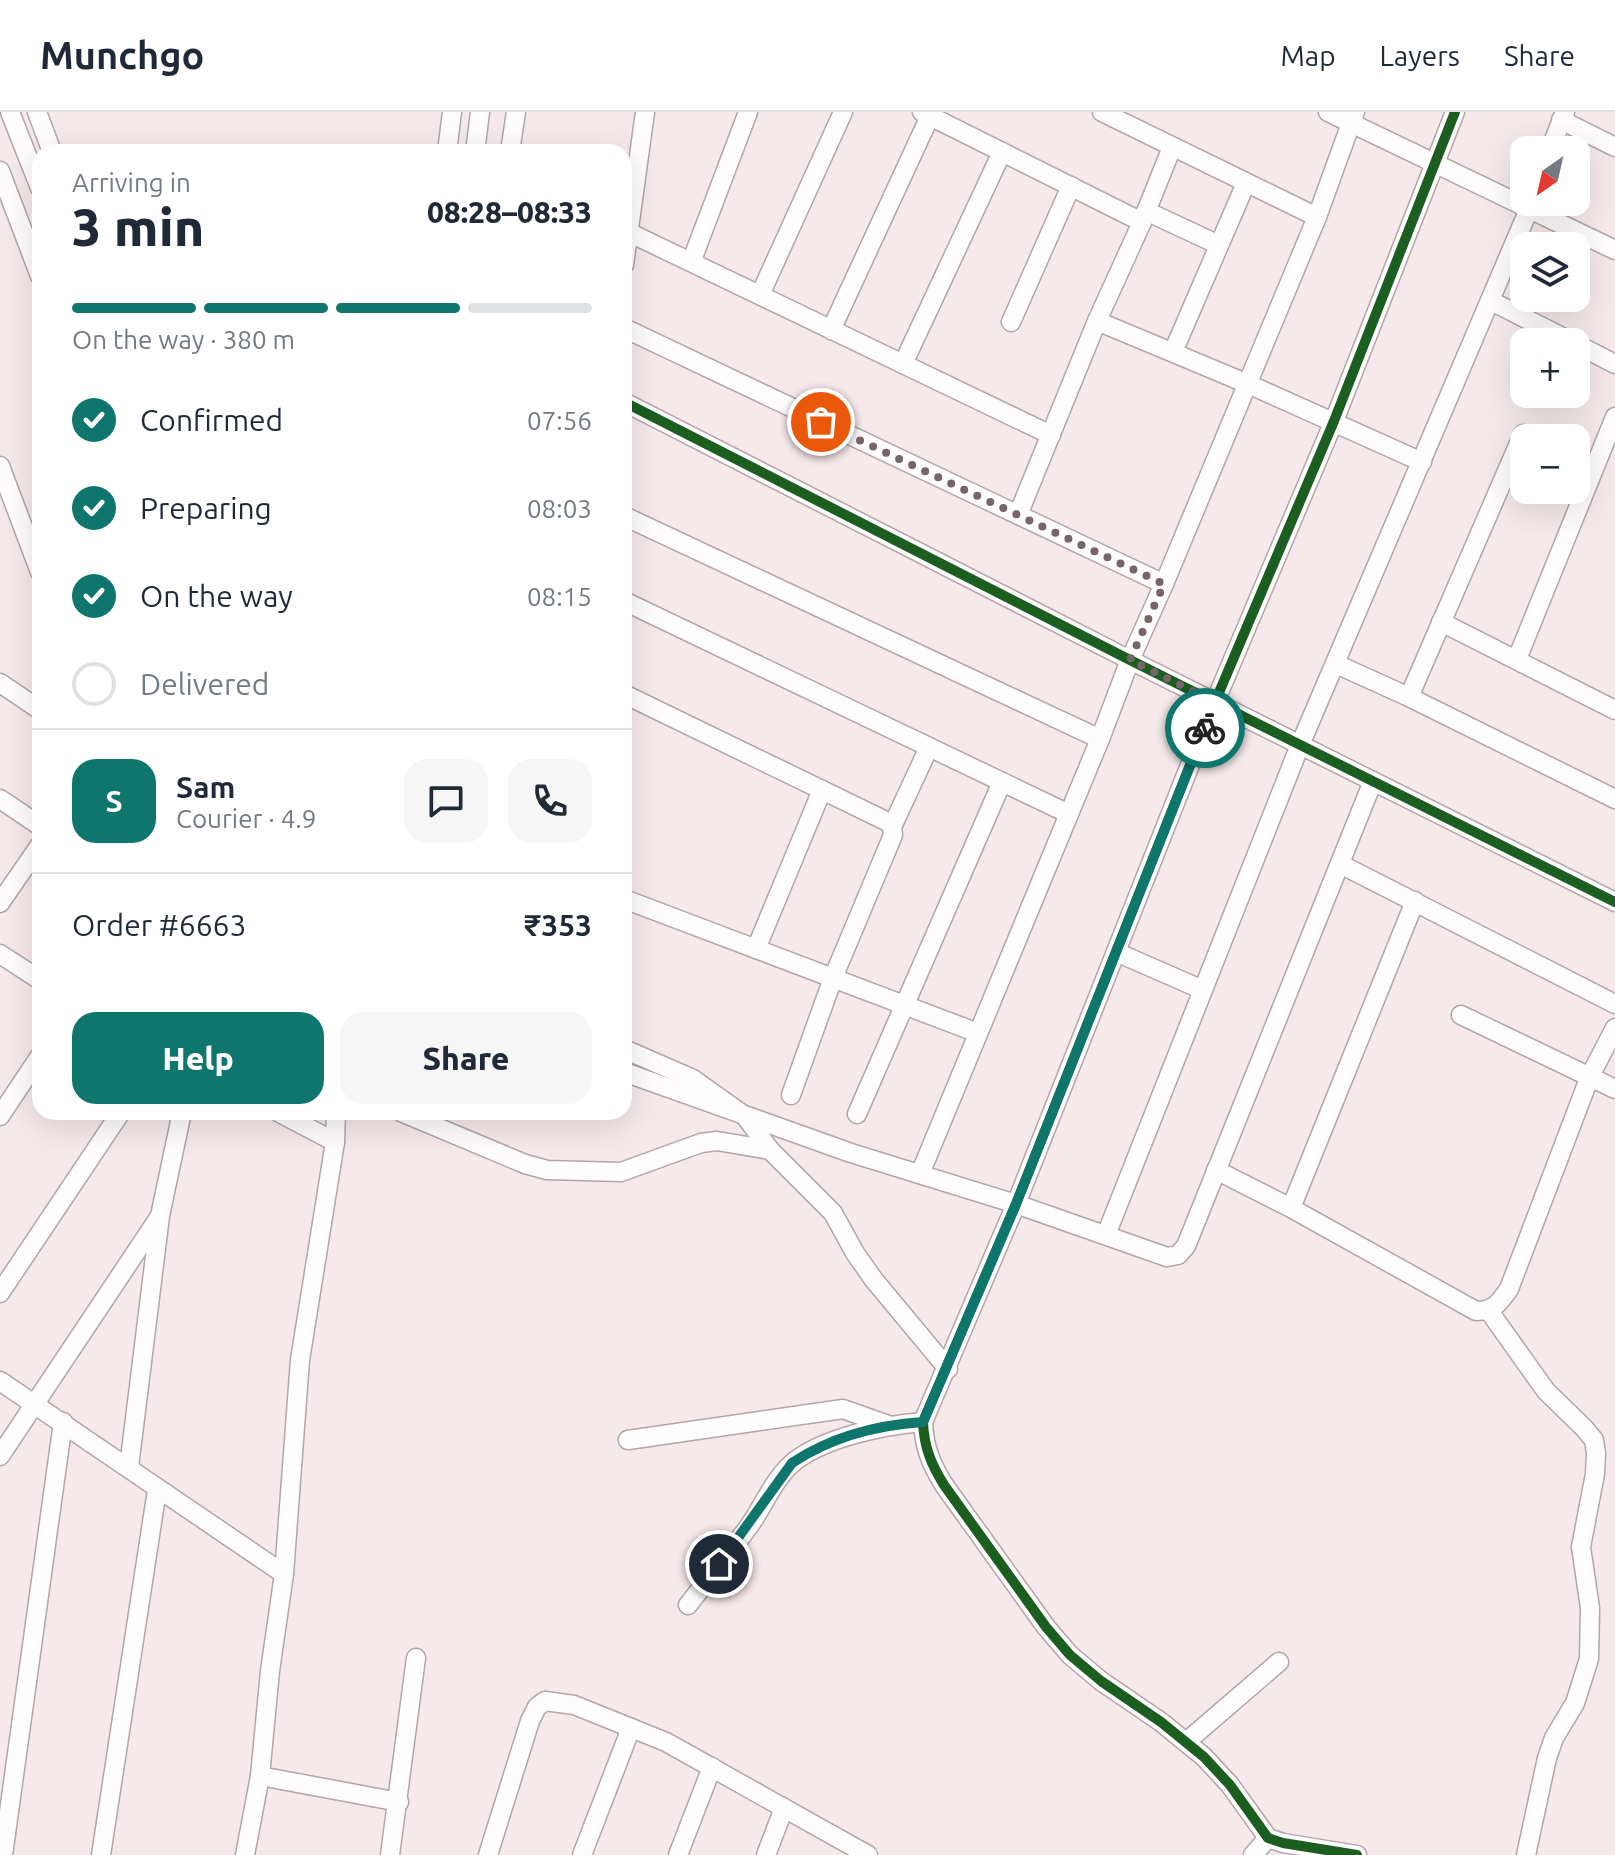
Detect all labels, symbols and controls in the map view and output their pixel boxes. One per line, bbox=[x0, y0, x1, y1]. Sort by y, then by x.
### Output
text: Munchgo bbox=[40, 34, 204, 76]
text: Map bbox=[1280, 40, 1336, 71]
text: Layers bbox=[1380, 40, 1460, 71]
text: Share bbox=[1504, 40, 1575, 71]
north arrow bbox=[1510, 136, 1590, 216]
map controls bbox=[1510, 136, 1590, 504]
text: Arriving in bbox=[72, 168, 191, 197]
text: 08:28–08:33 bbox=[427, 195, 592, 229]
text: 3 min bbox=[72, 198, 204, 256]
button: layers bbox=[1510, 232, 1590, 312]
text: On the way · 380 m bbox=[72, 325, 295, 354]
button: + bbox=[1510, 328, 1590, 408]
pin bbox=[787, 388, 855, 456]
icon: check bbox=[72, 398, 116, 442]
icon: bag bbox=[799, 400, 843, 444]
text: Confirmed bbox=[140, 403, 283, 437]
text: 07:56 bbox=[527, 406, 592, 435]
button: − bbox=[1510, 424, 1590, 504]
icon: check bbox=[72, 486, 116, 530]
text: Preparing bbox=[140, 491, 272, 525]
text: 08:03 bbox=[527, 494, 592, 523]
icon: check bbox=[72, 574, 116, 618]
text: On the way bbox=[140, 579, 293, 613]
text: 08:15 bbox=[527, 582, 592, 611]
text: Delivered bbox=[140, 667, 269, 701]
courier bbox=[1165, 688, 1245, 768]
icon: bike bbox=[1183, 706, 1227, 750]
button: chat bbox=[404, 759, 488, 843]
button: phone bbox=[508, 759, 592, 843]
text: Sam bbox=[176, 770, 235, 804]
text: S bbox=[105, 784, 123, 818]
text: Courier · 4.9 bbox=[176, 804, 316, 833]
text: Order #6663 bbox=[72, 908, 246, 942]
text: ₹353 bbox=[524, 908, 592, 942]
button: Help bbox=[72, 1012, 324, 1104]
button: Share bbox=[340, 1012, 592, 1104]
pin bbox=[685, 1530, 753, 1598]
icon: home bbox=[697, 1542, 741, 1586]

